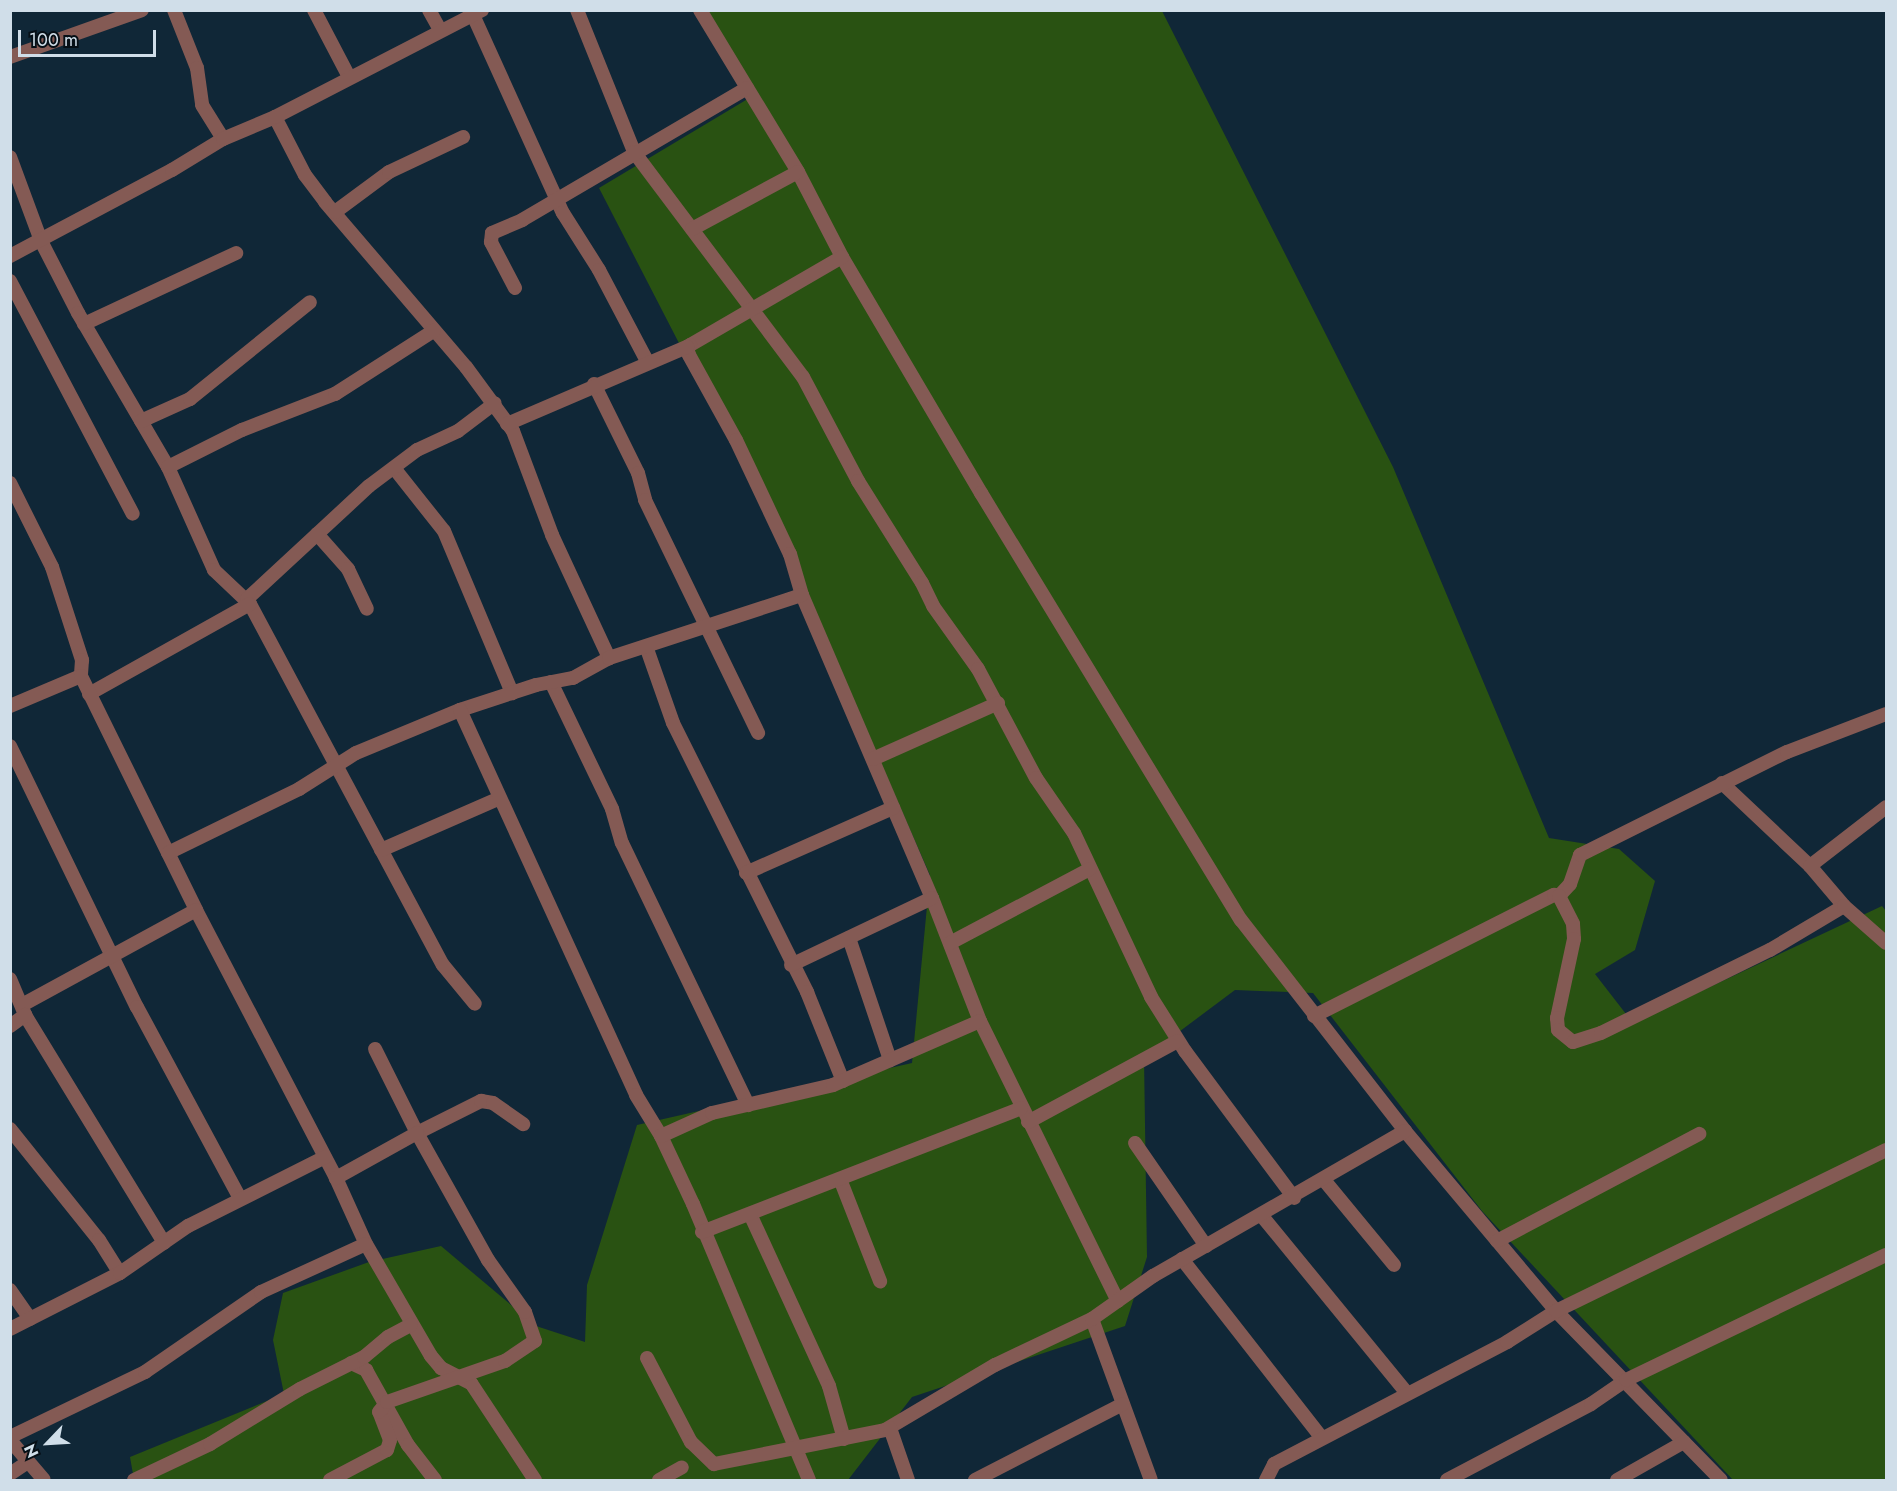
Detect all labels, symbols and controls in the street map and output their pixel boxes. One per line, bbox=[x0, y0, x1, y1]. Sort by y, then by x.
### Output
scale bar bbox=[21, 18, 159, 56]
text: 100 m bbox=[29, 27, 78, 53]
north arrow bbox=[18, 1413, 78, 1473]
text: N bbox=[18, 1440, 44, 1461]

